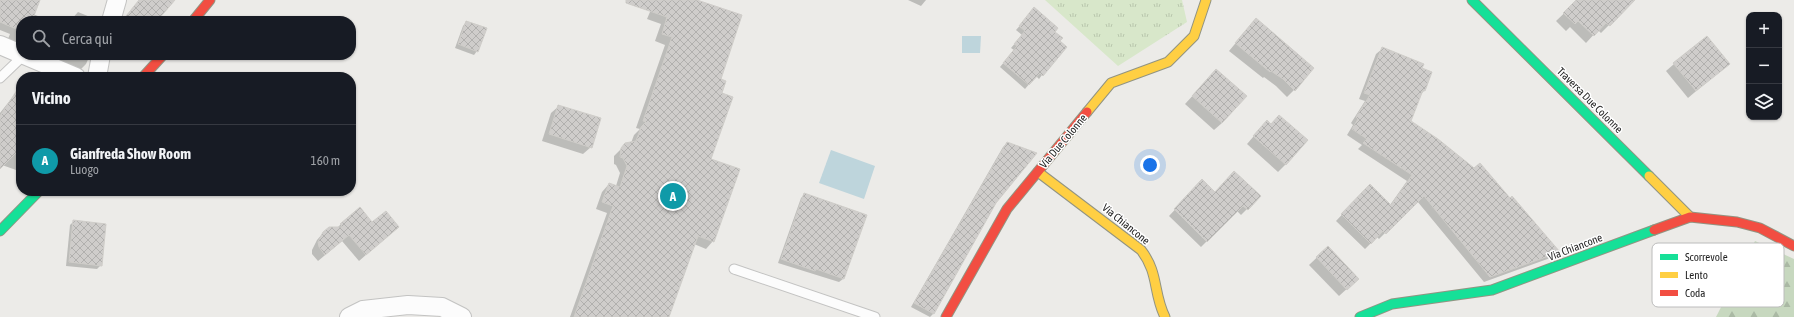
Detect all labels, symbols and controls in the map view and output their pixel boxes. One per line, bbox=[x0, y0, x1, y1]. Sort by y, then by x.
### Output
map controls bbox=[1746, 12, 1782, 120]
button: + bbox=[1746, 12, 1782, 48]
search box bbox=[16, 16, 356, 60]
icon: search bbox=[30, 27, 52, 49]
text: Cerca qui bbox=[62, 30, 112, 47]
button: − bbox=[1746, 48, 1782, 84]
street label: Traversa Due Colonne bbox=[1555, 65, 1625, 135]
button: layers bbox=[1746, 84, 1782, 120]
text: Vicino bbox=[32, 88, 71, 108]
street label: Via Due Colonne bbox=[1037, 112, 1089, 170]
text: Gianfreda Show Room bbox=[70, 145, 191, 162]
text: A bbox=[42, 153, 48, 168]
text: 160 m bbox=[311, 153, 340, 168]
your location bbox=[1140, 155, 1160, 175]
text: Luogo bbox=[70, 162, 99, 177]
pin: A bbox=[660, 181, 686, 211]
street label: Via Chiancone bbox=[1100, 201, 1152, 247]
street label: Via Chiancone bbox=[1546, 231, 1604, 263]
legend bbox=[1652, 243, 1784, 307]
text: Scorrevole bbox=[1685, 251, 1728, 263]
text: Lento bbox=[1685, 269, 1708, 281]
text: Coda bbox=[1685, 287, 1705, 299]

